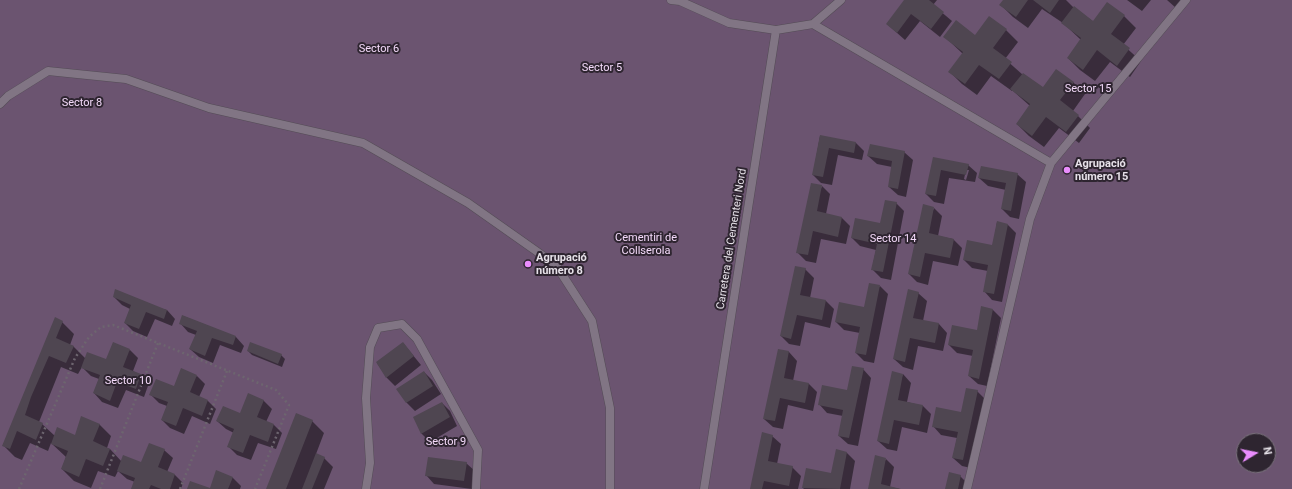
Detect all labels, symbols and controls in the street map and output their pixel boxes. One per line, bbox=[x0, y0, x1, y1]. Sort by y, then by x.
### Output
park label: Sector 6 bbox=[359, 42, 399, 56]
park label: Sector 5 bbox=[582, 61, 622, 75]
park label: Sector 15 bbox=[1065, 82, 1111, 96]
park label: Sector 8 bbox=[62, 96, 102, 110]
place label: Agrupació número 15 bbox=[1075, 157, 1128, 183]
marker: Agrupació número 15 bbox=[1062, 165, 1072, 175]
street label: Carretera del Cementeri Nord bbox=[714, 168, 750, 310]
park label: Cementiri de Collserola bbox=[615, 231, 677, 257]
park label: Sector 14 bbox=[870, 232, 916, 246]
place label: Agrupació número 8 bbox=[536, 251, 587, 277]
marker: Agrupació número 8 bbox=[523, 259, 533, 269]
park label: Sector 10 bbox=[105, 374, 151, 388]
north arrow bbox=[1236, 433, 1276, 473]
park label: Sector 9 bbox=[426, 435, 466, 449]
text: N bbox=[1260, 446, 1274, 456]

